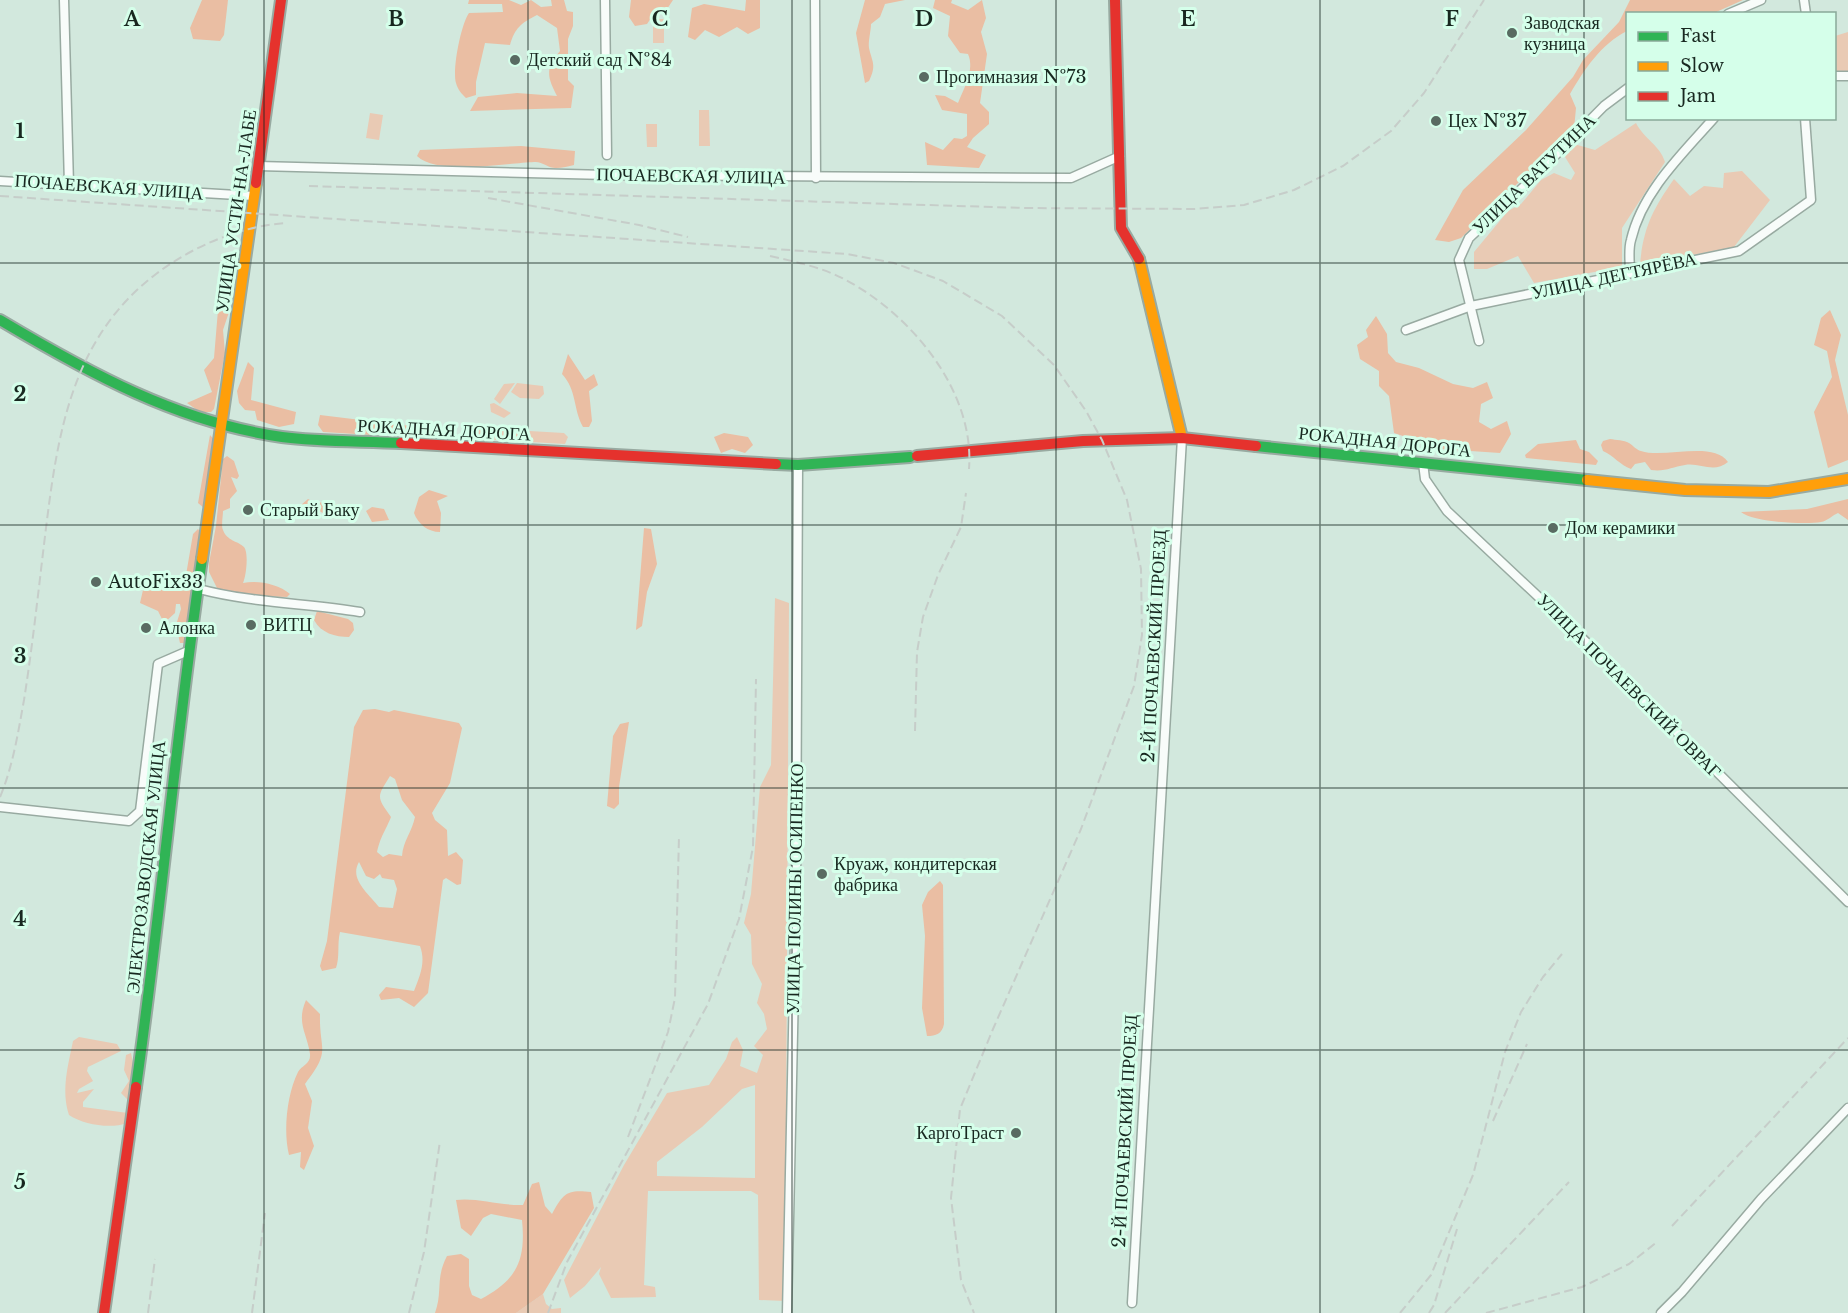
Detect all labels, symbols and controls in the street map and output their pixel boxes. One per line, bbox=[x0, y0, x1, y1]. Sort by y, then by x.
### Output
text: A bbox=[123, 7, 141, 31]
text: B bbox=[388, 7, 404, 31]
text: C bbox=[652, 7, 668, 31]
text: D bbox=[915, 7, 933, 31]
text: E bbox=[1180, 7, 1196, 31]
text: F bbox=[1445, 7, 1459, 31]
place label: Заводская кузница bbox=[1524, 12, 1600, 55]
legend bbox=[1626, 12, 1836, 120]
text: Fast bbox=[1680, 25, 1717, 47]
marker: Заводская кузница bbox=[1505, 26, 1519, 40]
place label: Детский сад №84 bbox=[527, 49, 672, 71]
marker: Детский сад №84 bbox=[508, 53, 522, 67]
text: Slow bbox=[1680, 55, 1725, 77]
place label: Прогимназия №73 bbox=[936, 66, 1086, 88]
marker: Прогимназия №73 bbox=[917, 70, 931, 84]
text: Jam bbox=[1678, 85, 1716, 107]
street label: УЛИЦА УСТИ-НА-ЛАБЕ bbox=[211, 108, 261, 314]
street label: УЛИЦА ВАТУТИНА bbox=[1468, 109, 1600, 239]
place label: Цех №37 bbox=[1448, 110, 1527, 132]
marker: Цех №37 bbox=[1429, 114, 1443, 128]
text: 1 bbox=[16, 119, 25, 143]
street label: ПОЧАЕВСКАЯ УЛИЦА bbox=[596, 163, 786, 189]
street label: ПОЧАЕВСКАЯ УЛИЦА bbox=[14, 169, 204, 205]
street label: УЛИЦА ДЕГТЯРЁВА bbox=[1530, 248, 1698, 304]
text: 2 bbox=[13, 382, 27, 406]
street label: РОКАДНАЯ ДОРОГА bbox=[357, 414, 531, 446]
street label: РОКАДНАЯ ДОРОГА bbox=[1298, 422, 1472, 462]
place label: Старый Баку bbox=[260, 499, 360, 521]
marker: Старый Баку bbox=[241, 503, 255, 517]
place label: Дом керамики bbox=[1565, 517, 1676, 539]
marker: Дом керамики bbox=[1546, 521, 1560, 535]
street label: 2-Й ПОЧАЕВСКИЙ ПРОЕЗД bbox=[1137, 529, 1171, 763]
place label: AutoFix33 bbox=[107, 571, 203, 593]
marker: AutoFix33 bbox=[89, 575, 103, 589]
street label: УЛИЦА ПОЧАЕВСКИЙ ОВРАГ bbox=[1532, 589, 1726, 783]
place label: ВИТЦ bbox=[263, 614, 312, 636]
place label: Алонка bbox=[158, 617, 215, 639]
marker: ВИТЦ bbox=[244, 618, 258, 632]
marker: Алонка bbox=[139, 621, 153, 635]
text: 3 bbox=[14, 644, 26, 668]
street label: ЭЛЕКТРОЗАВОДСКАЯ УЛИЦА bbox=[122, 739, 170, 995]
street label: УЛИЦА ПОЛИНЫ ОСИПЕНКО bbox=[782, 763, 808, 1015]
place label: Круаж, кондитерская фабрика bbox=[834, 853, 997, 896]
marker: Круаж, кондитерская фабрика bbox=[815, 867, 829, 881]
text: 4 bbox=[13, 907, 27, 931]
street label: 2-Й ПОЧАЕВСКИЙ ПРОЕЗД bbox=[1108, 1014, 1142, 1248]
place label: КаргоТраст bbox=[916, 1122, 1004, 1144]
marker: КаргоТраст bbox=[1009, 1126, 1023, 1140]
text: 5 bbox=[14, 1170, 26, 1194]

